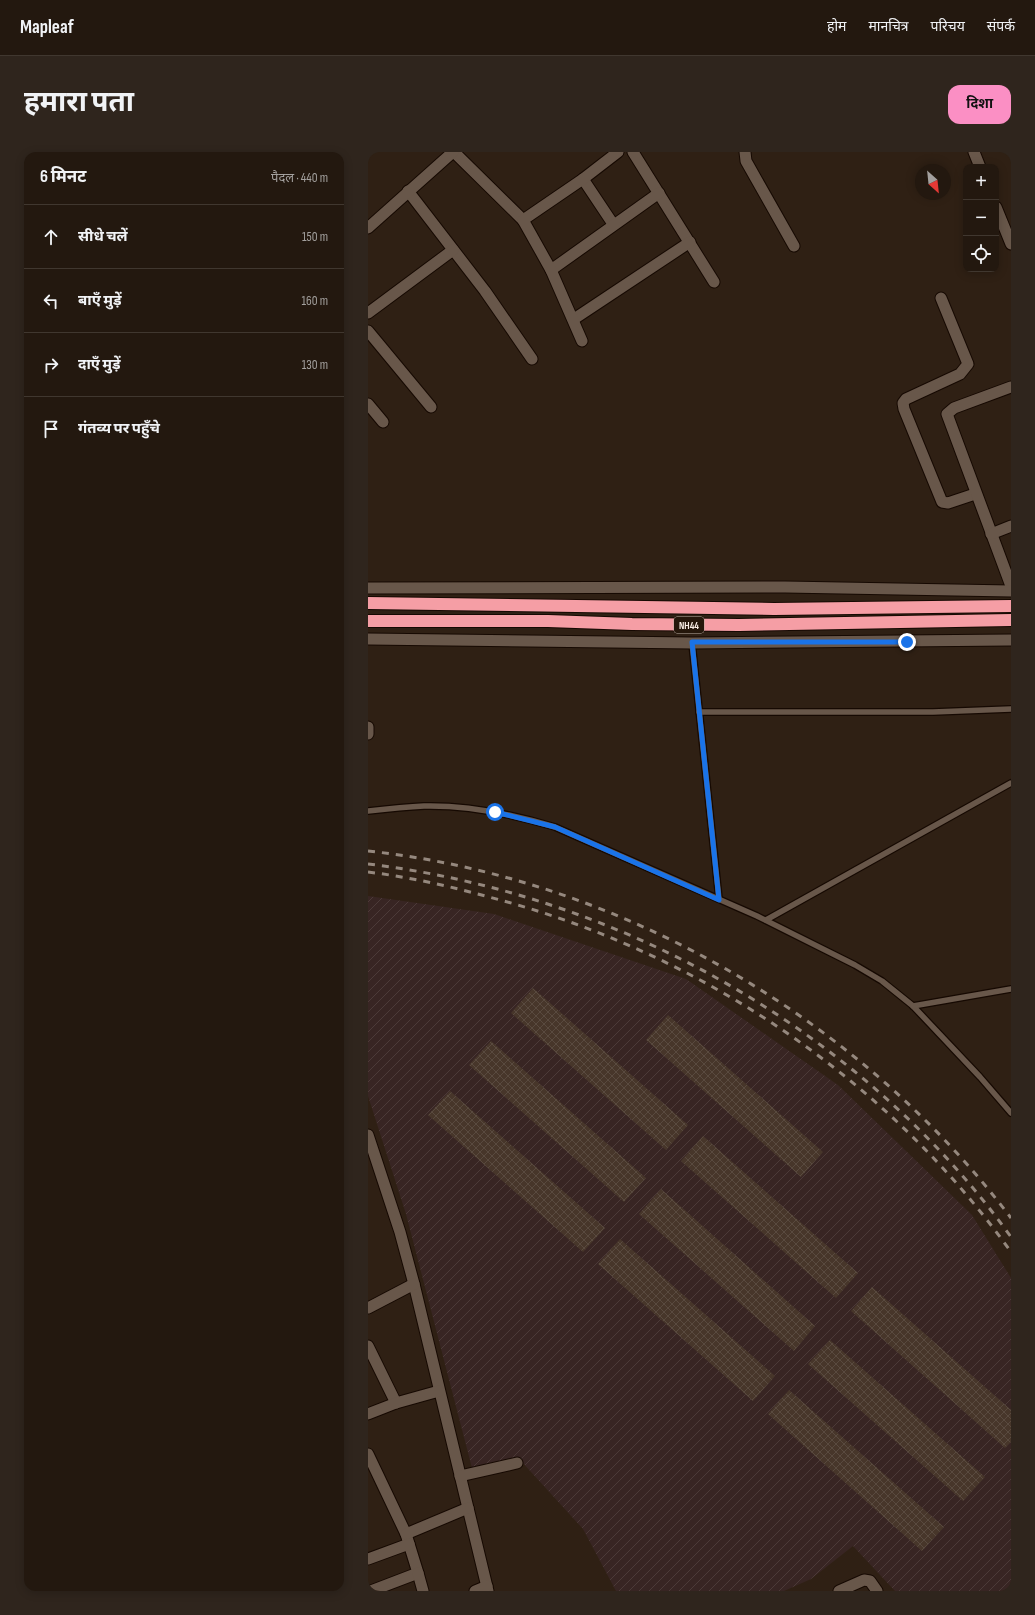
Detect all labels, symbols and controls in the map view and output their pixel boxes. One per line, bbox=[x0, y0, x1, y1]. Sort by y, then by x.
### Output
text: Mapleaf bbox=[20, 16, 74, 39]
text: होम bbox=[827, 18, 846, 35]
text: मानचित्र bbox=[868, 18, 909, 35]
text: परिचय bbox=[931, 18, 965, 35]
text: संपर्क bbox=[987, 18, 1015, 35]
button: दिशा bbox=[948, 85, 1011, 124]
text: हमारा पता bbox=[24, 86, 134, 119]
north arrow bbox=[915, 164, 951, 200]
map controls bbox=[963, 164, 999, 272]
button: + bbox=[963, 164, 999, 200]
text: 6 मिनट bbox=[40, 167, 86, 187]
text: पैदल · 440 m bbox=[271, 170, 328, 186]
button: − bbox=[963, 200, 999, 236]
icon: ahead bbox=[40, 226, 62, 248]
text: सीधे चलें bbox=[78, 227, 128, 246]
text: 150 m bbox=[302, 229, 328, 245]
button: locate bbox=[963, 236, 999, 272]
icon: left bbox=[40, 290, 62, 312]
text: बाएँ मुड़ें bbox=[78, 291, 121, 310]
text: 160 m bbox=[302, 293, 328, 309]
icon: right bbox=[40, 354, 62, 376]
text: दाएँ मुड़ें bbox=[78, 355, 121, 374]
text: 130 m bbox=[302, 357, 328, 373]
icon: arrive bbox=[40, 418, 62, 440]
text: गंतव्य पर पहुँचे bbox=[78, 419, 160, 438]
road number: NH44 bbox=[674, 617, 704, 633]
route end bbox=[898, 633, 916, 651]
route start bbox=[486, 803, 504, 821]

